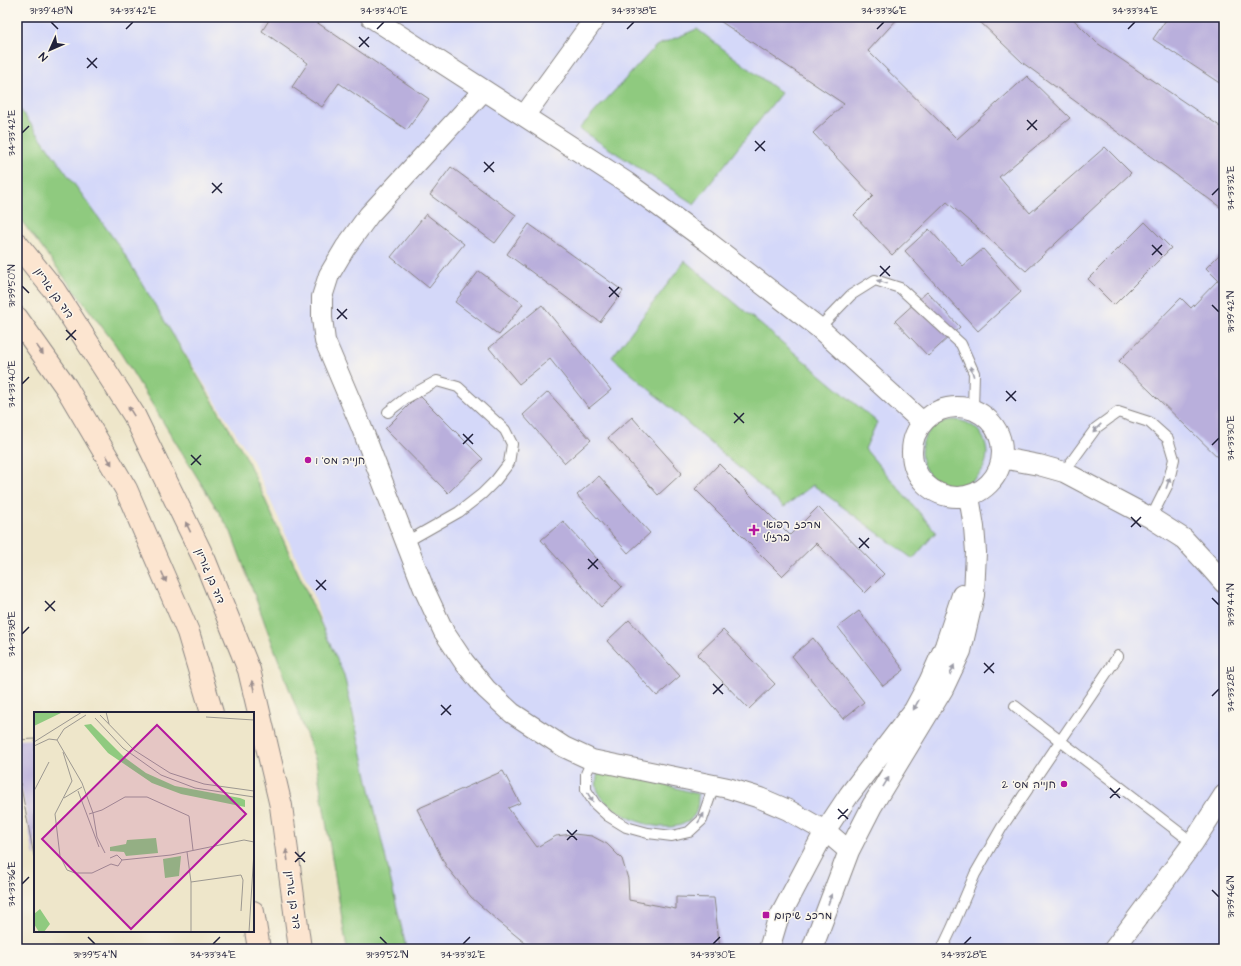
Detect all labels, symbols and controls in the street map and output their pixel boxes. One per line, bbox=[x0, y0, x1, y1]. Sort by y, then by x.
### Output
text: 31°39'48"N bbox=[30, 4, 72, 18]
text: 34°33'42"E bbox=[110, 4, 156, 18]
text: 34°33'40"E bbox=[360, 4, 408, 18]
text: 34°33'38"E bbox=[611, 4, 657, 18]
text: 34°33'36"E bbox=[861, 4, 907, 18]
text: 34°33'34"E bbox=[1112, 4, 1158, 18]
north arrow bbox=[30, 30, 70, 70]
text: N bbox=[35, 49, 51, 64]
text: 34°33'42"E bbox=[5, 110, 19, 156]
text: 34°33'32"E bbox=[1224, 165, 1238, 210]
text: 31°39'50"N bbox=[5, 265, 19, 308]
street label: דוד בן גוריון bbox=[31, 265, 77, 321]
one-way arrow bbox=[876, 279, 888, 285]
text: 31°39'42"N bbox=[1224, 291, 1238, 333]
one-way arrow bbox=[36, 345, 44, 355]
text: 34°33'40"E bbox=[5, 360, 19, 408]
one-way arrow bbox=[969, 364, 975, 376]
one-way arrow bbox=[128, 405, 135, 417]
text: 34°33'30"E bbox=[1224, 415, 1238, 461]
one-way arrow bbox=[1092, 423, 1102, 433]
place label: חנייה מס' 1 bbox=[316, 453, 365, 468]
one-way arrow bbox=[105, 454, 112, 466]
marker: חנייה מס' 1 bbox=[303, 455, 313, 465]
one-way arrow bbox=[1165, 476, 1171, 488]
place label: מרכז רפואי ברזילי bbox=[763, 517, 821, 545]
one-way arrow bbox=[185, 522, 191, 533]
marker: מרכז רפואי ברזילי bbox=[748, 524, 760, 536]
street label: דוד בן גוריון bbox=[192, 546, 228, 606]
one-way arrow bbox=[161, 572, 167, 583]
text: 31°39'44"N bbox=[1224, 583, 1238, 627]
text: 34°33'38"E bbox=[5, 611, 19, 657]
one-way arrow bbox=[949, 665, 955, 676]
text: 34°33'28"E bbox=[1224, 666, 1238, 712]
one-way arrow bbox=[250, 680, 256, 693]
one-way arrow bbox=[913, 699, 920, 711]
inset map bbox=[34, 712, 254, 932]
one-way arrow bbox=[883, 776, 890, 788]
place label: חנייה מס' 2 bbox=[1002, 777, 1056, 792]
marker: חנייה מס' 2 bbox=[1059, 779, 1069, 789]
one-way arrow bbox=[587, 791, 594, 803]
one-way arrow bbox=[697, 813, 704, 824]
one-way arrow bbox=[284, 849, 291, 861]
text: 34°33'36"E bbox=[5, 861, 19, 907]
street label: דוד בן גוריון bbox=[281, 870, 305, 930]
text: 31°39'46"N bbox=[1224, 876, 1238, 918]
one-way arrow bbox=[828, 893, 834, 905]
place label: מרכז שיקום bbox=[774, 908, 832, 923]
marker: מרכז שיקום bbox=[761, 910, 771, 920]
text: 31°39'54"N bbox=[73, 948, 117, 962]
text: 34°33'34"E bbox=[190, 948, 236, 962]
text: 31°39'52"N bbox=[366, 948, 408, 962]
text: 34°33'32"E bbox=[441, 948, 486, 962]
text: 34°33'30"E bbox=[690, 948, 736, 962]
text: 34°33'28"E bbox=[941, 948, 987, 962]

